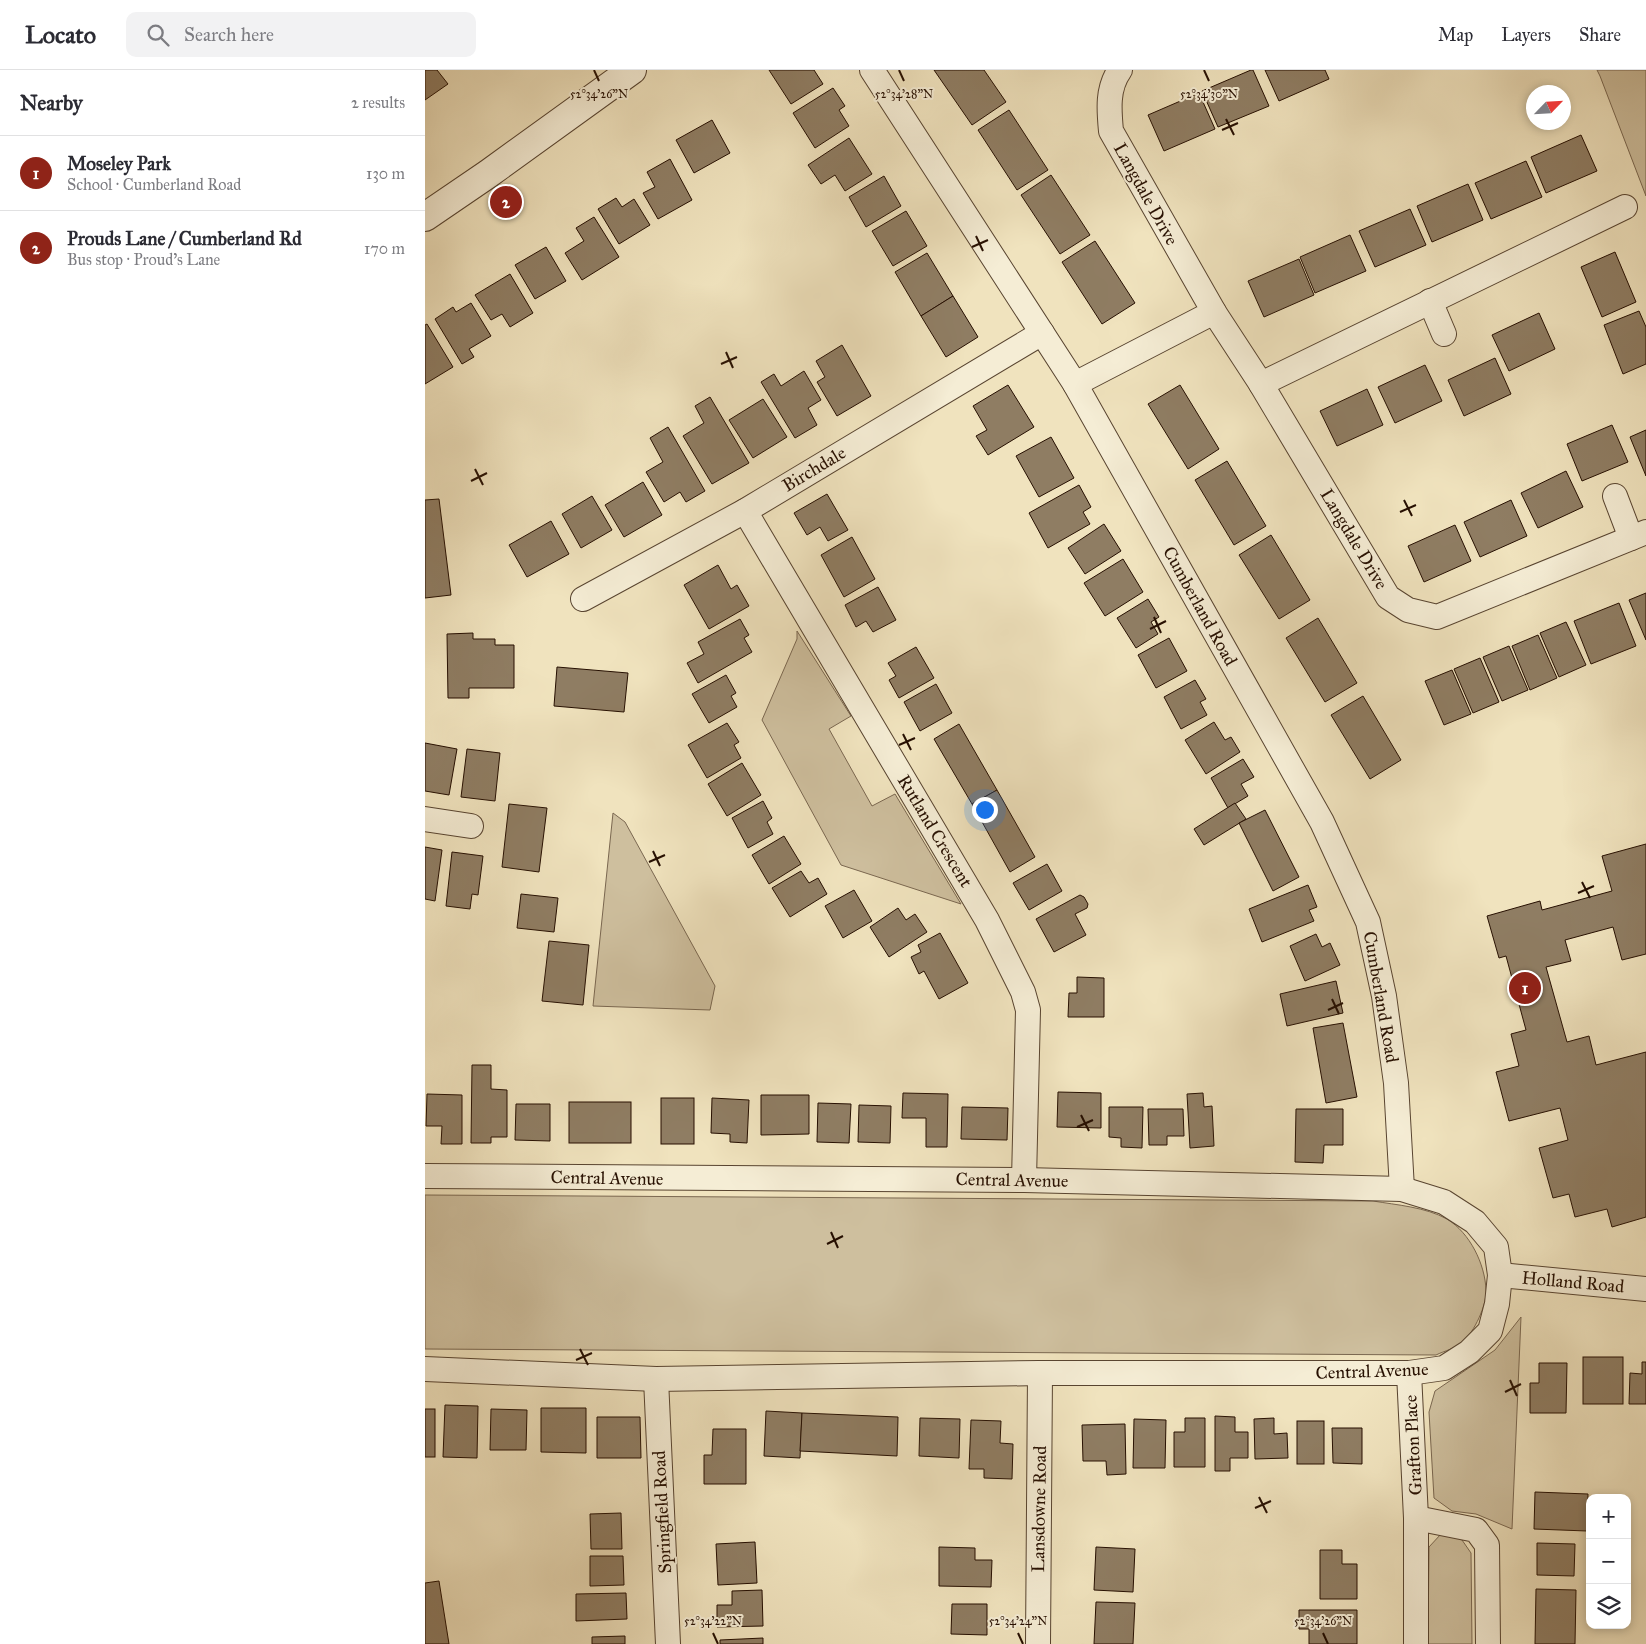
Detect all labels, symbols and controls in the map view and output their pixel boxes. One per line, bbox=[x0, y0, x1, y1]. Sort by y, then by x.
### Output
search box bbox=[126, 12, 476, 57]
text: Locato bbox=[25, 20, 96, 50]
icon: search bbox=[144, 21, 172, 49]
text: Search here bbox=[184, 23, 274, 46]
text: Map bbox=[1438, 24, 1473, 46]
text: Layers bbox=[1501, 24, 1551, 46]
text: Share bbox=[1579, 24, 1621, 46]
north arrow bbox=[1526, 85, 1571, 130]
text: 52°34'26"N bbox=[570, 87, 628, 101]
text: 52°34'28"N bbox=[875, 87, 933, 101]
text: 52°34'30"N bbox=[1180, 87, 1238, 101]
text: Nearby bbox=[20, 90, 83, 116]
text: 2 results bbox=[351, 93, 405, 112]
street label: Langdale Drive bbox=[1108, 139, 1183, 249]
text: Moseley Park bbox=[67, 152, 171, 175]
text: 1 bbox=[33, 164, 39, 183]
text: 130 m bbox=[366, 164, 405, 183]
text: School · Cumberland Road bbox=[67, 175, 241, 194]
pin: 2 bbox=[490, 183, 522, 221]
text: Prouds Lane / Cumberland Rd bbox=[67, 227, 302, 250]
text: 2 bbox=[32, 239, 40, 258]
text: 170 m bbox=[364, 239, 405, 258]
text: Bus stop · Proud's Lane bbox=[67, 250, 220, 269]
street label: Birchdale bbox=[778, 442, 850, 496]
street label: Langdale Drive bbox=[1314, 485, 1393, 594]
street label: Cumberland Road bbox=[1158, 542, 1242, 670]
street label: Rutland Crescent bbox=[893, 771, 978, 892]
your location bbox=[972, 797, 998, 823]
street label: Cumberland Road bbox=[1359, 929, 1403, 1065]
pin: 1 bbox=[1509, 969, 1541, 1007]
street label: Central Avenue bbox=[550, 1166, 664, 1190]
street label: Central Avenue bbox=[955, 1168, 1069, 1192]
street label: Holland Road bbox=[1521, 1267, 1625, 1297]
street label: Central Avenue bbox=[1315, 1358, 1429, 1384]
street label: Grafton Place bbox=[1399, 1394, 1427, 1496]
street label: Lansdowne Road bbox=[1027, 1445, 1051, 1573]
street label: Springfield Road bbox=[648, 1450, 677, 1574]
map controls bbox=[1586, 1494, 1631, 1629]
button: + bbox=[1586, 1494, 1631, 1539]
button: − bbox=[1586, 1539, 1631, 1584]
button: layers bbox=[1586, 1584, 1631, 1629]
text: 52°34'22"N bbox=[684, 1614, 742, 1628]
text: 52°34'24"N bbox=[989, 1614, 1047, 1628]
text: 52°34'26"N bbox=[1294, 1614, 1352, 1628]

